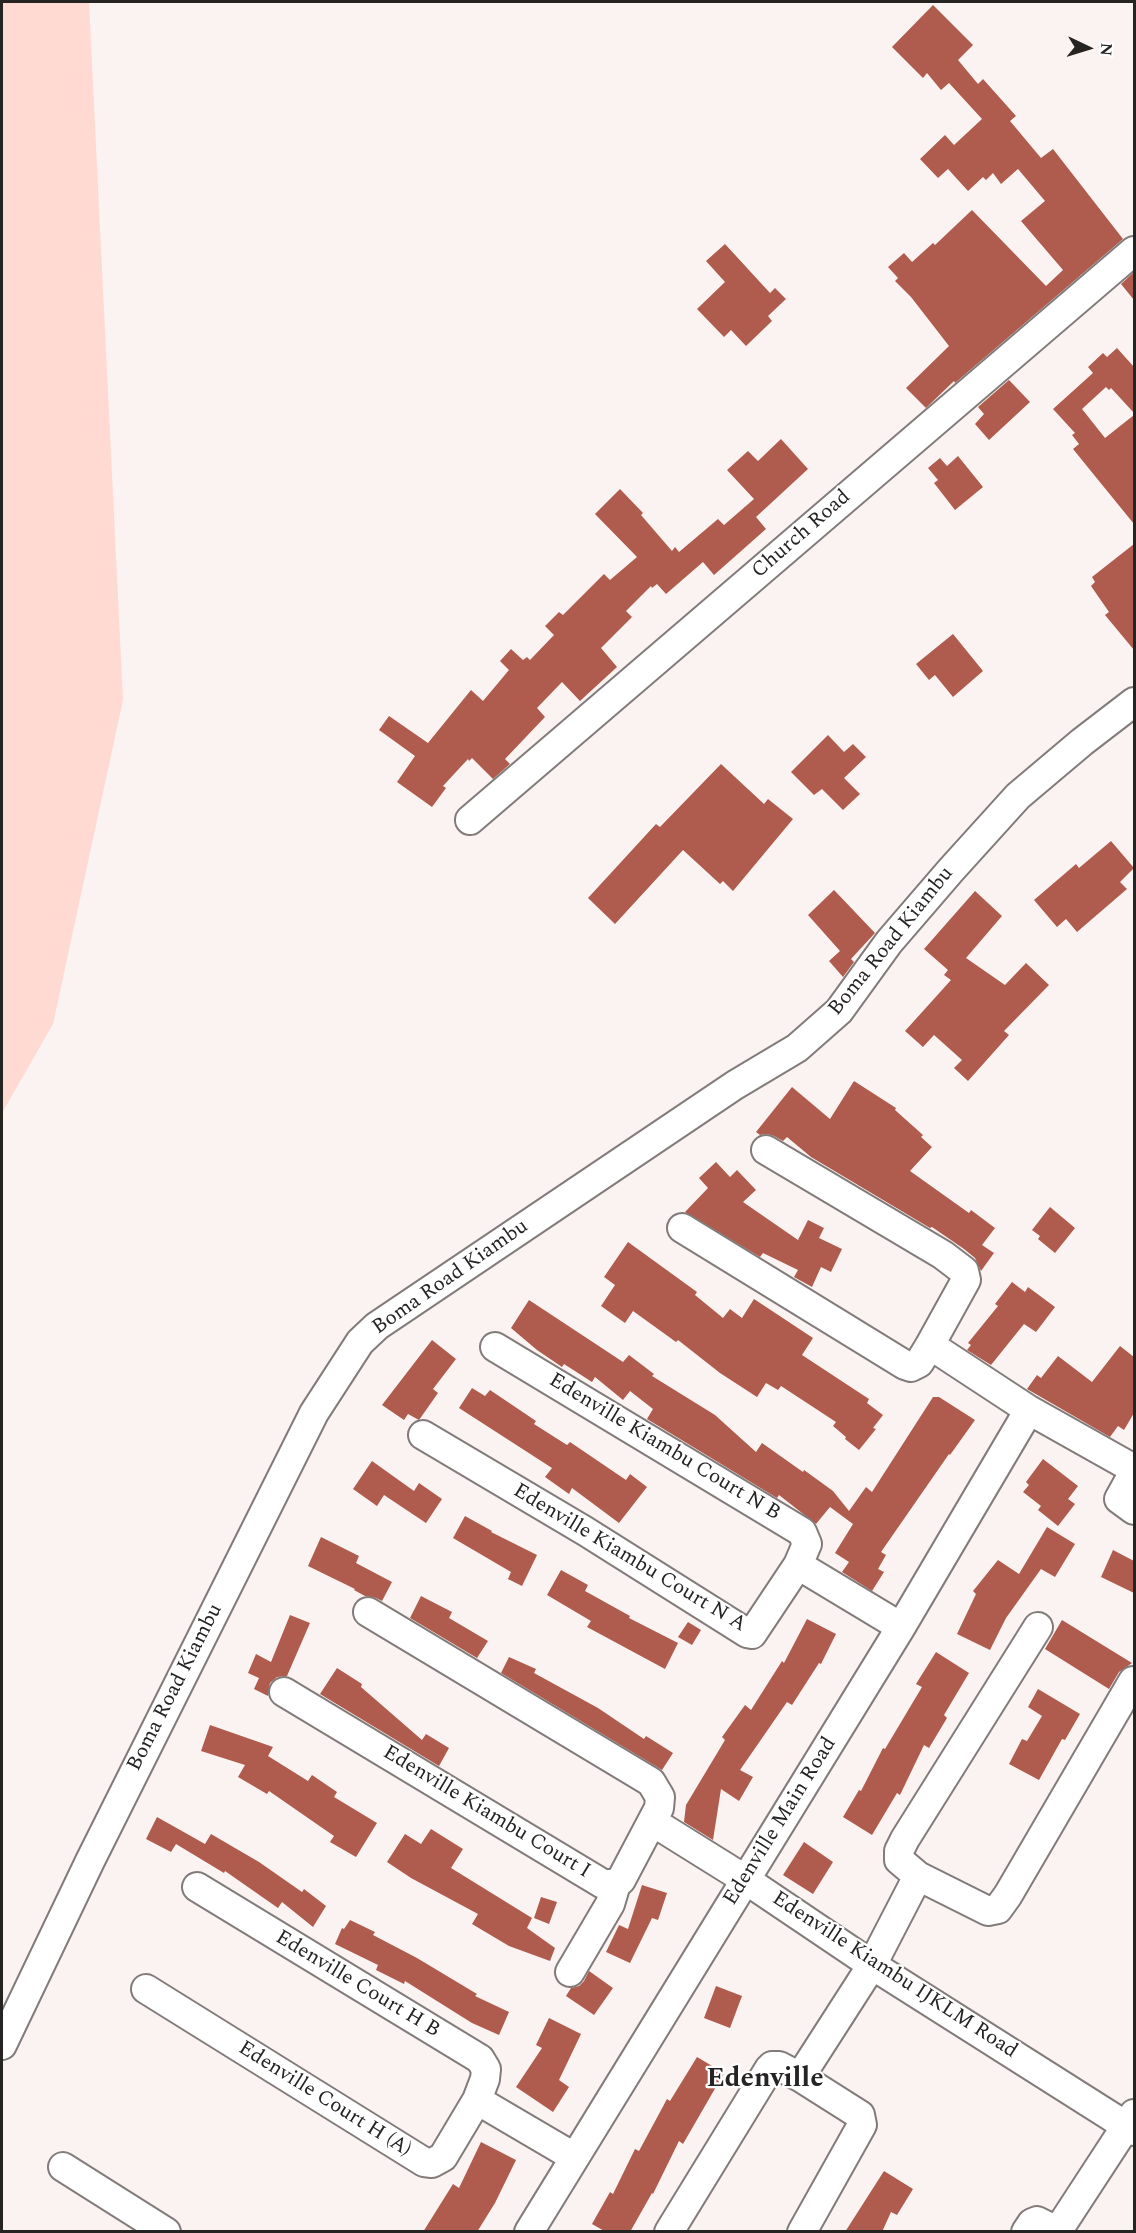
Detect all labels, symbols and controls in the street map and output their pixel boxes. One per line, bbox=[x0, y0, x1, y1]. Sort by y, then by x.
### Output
north arrow bbox=[1058, 18, 1118, 78]
text: N bbox=[1094, 42, 1118, 57]
street label: Church Road bbox=[748, 485, 856, 585]
street label: Boma Road Kiambu bbox=[824, 862, 960, 1022]
street label: Boma Road Kiambu bbox=[368, 1215, 534, 1341]
street label: Edenville Kiambu Court N B bbox=[544, 1369, 784, 1527]
street label: Edenville Kiambu Court N A bbox=[508, 1479, 750, 1639]
street label: Boma Road Kiambu bbox=[123, 1600, 229, 1776]
street label: Edenville Main Road bbox=[719, 1733, 843, 1911]
street label: Edenville Kiambu Court I bbox=[378, 1741, 594, 1885]
street label: Edenville Kiambu IJKLM Road bbox=[767, 1887, 1021, 2065]
street label: Edenville Court H B bbox=[270, 1926, 444, 2044]
street label: Edenville Court H (A) bbox=[233, 2037, 415, 2163]
district label: Edenville bbox=[706, 2065, 824, 2097]

